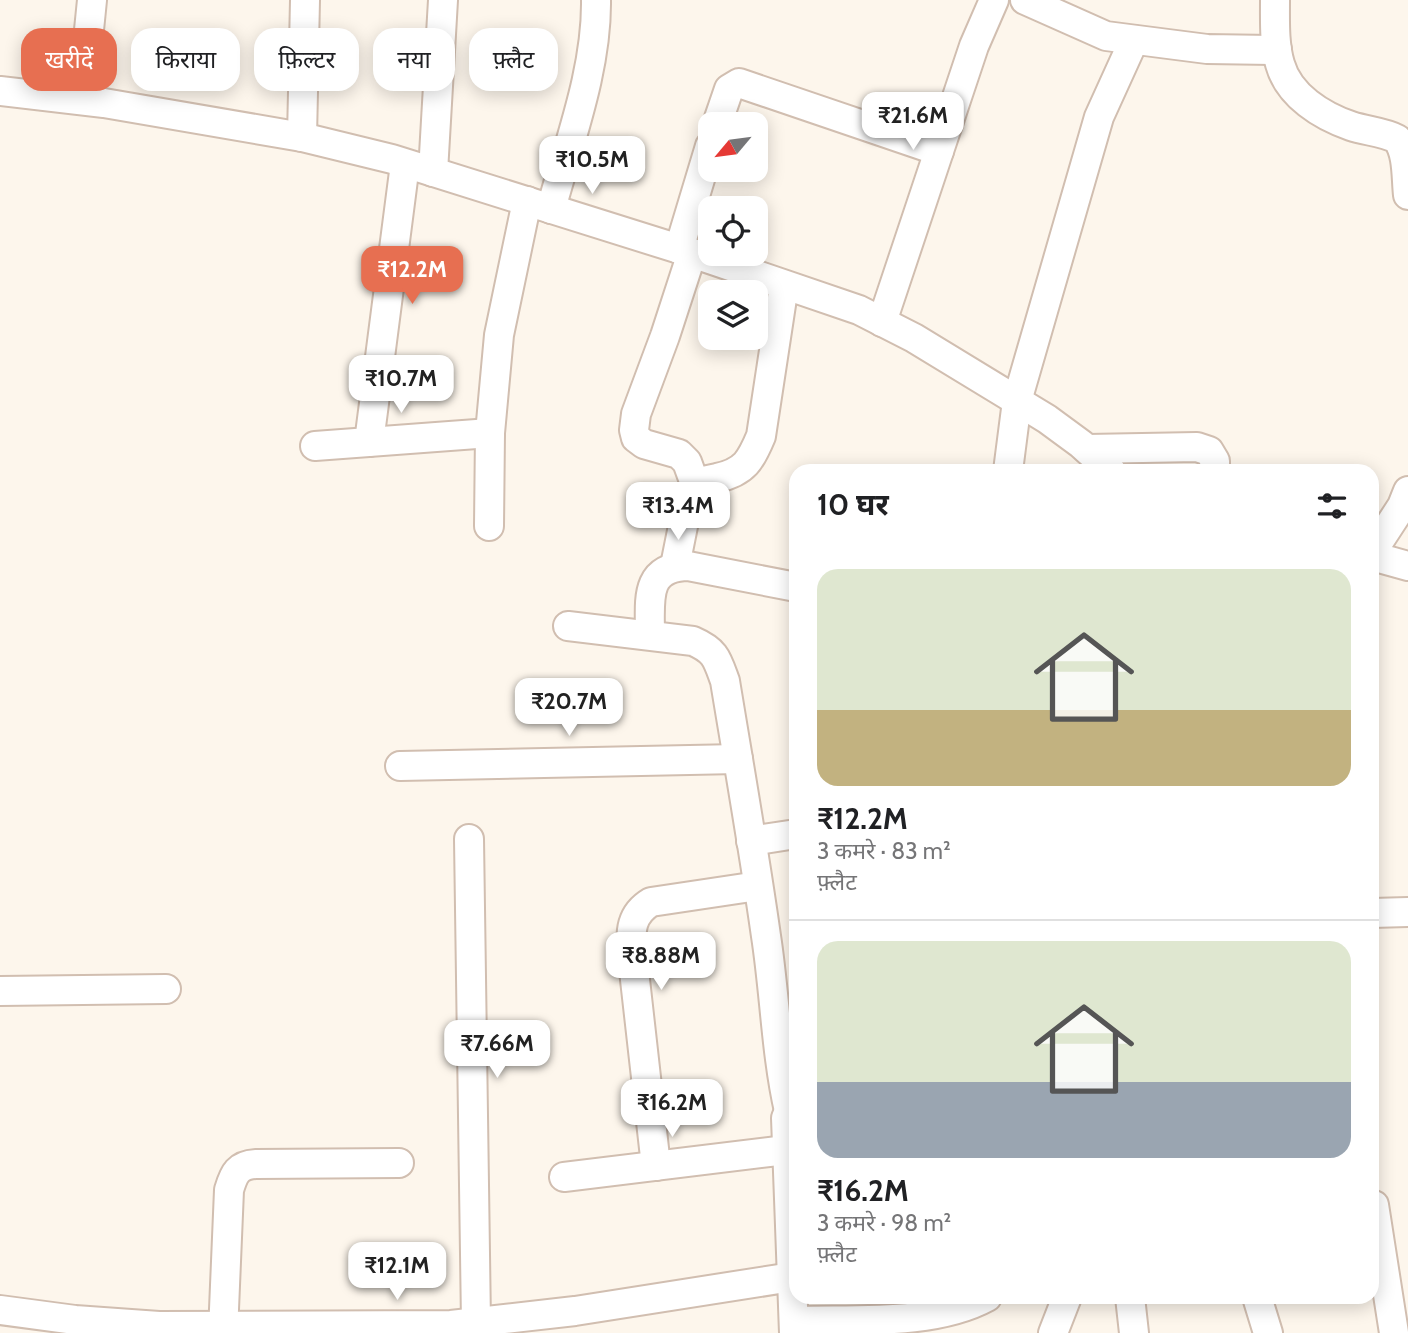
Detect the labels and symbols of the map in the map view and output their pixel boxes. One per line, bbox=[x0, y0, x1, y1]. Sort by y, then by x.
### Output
pin: ₹21.6M bbox=[856, 92, 970, 152]
north arrow bbox=[698, 112, 768, 182]
pin: ₹10.5M bbox=[535, 136, 649, 196]
pin: ₹12.2M bbox=[355, 246, 469, 306]
pin: ₹10.7M bbox=[344, 356, 458, 415]
pin: ₹13.4M bbox=[621, 482, 735, 542]
pin: ₹20.7M bbox=[512, 678, 626, 738]
pin: ₹8.88M bbox=[604, 932, 718, 992]
pin: ₹7.66M bbox=[440, 1020, 554, 1080]
pin: ₹16.2M bbox=[615, 1080, 729, 1139]
pin: ₹12.1M bbox=[340, 1242, 454, 1302]

